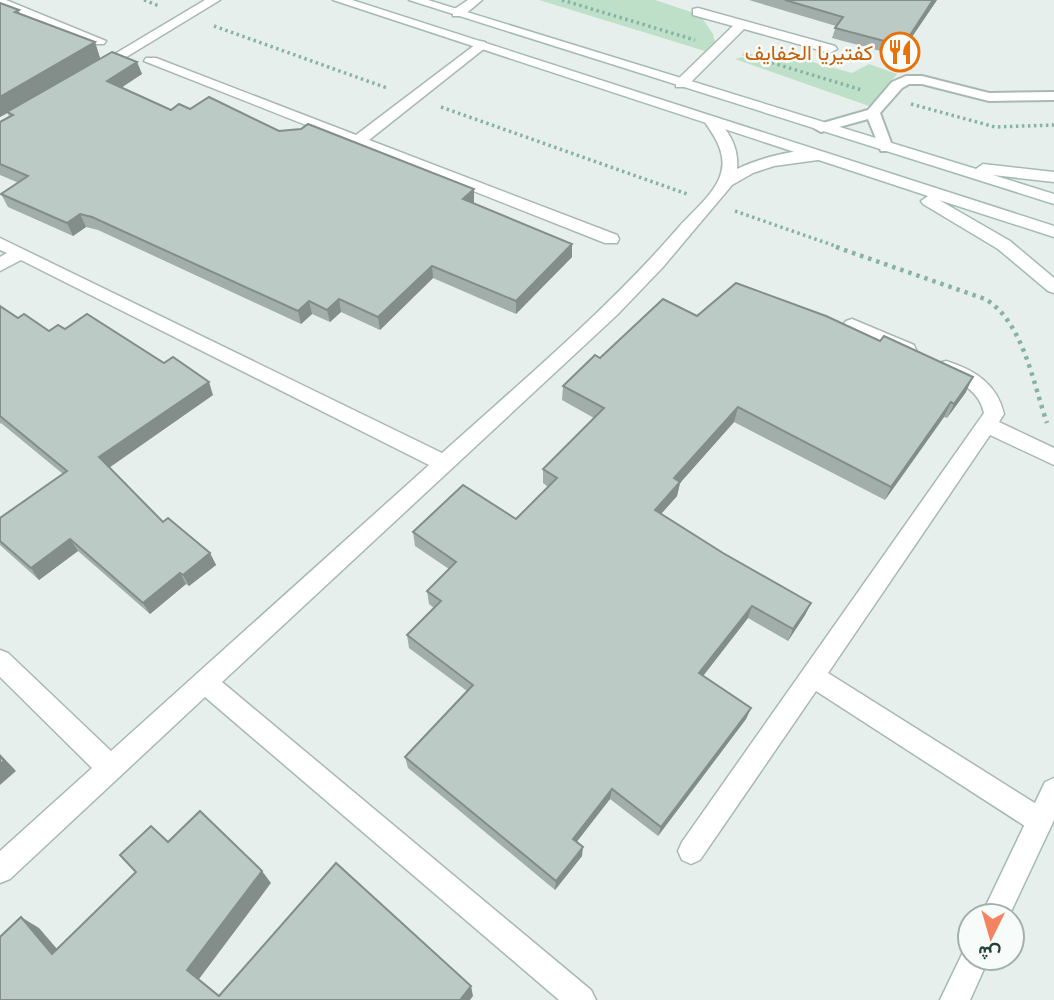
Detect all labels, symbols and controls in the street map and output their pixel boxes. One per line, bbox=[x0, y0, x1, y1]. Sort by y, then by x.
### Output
restaurant icon: كفتيريا الخفايف bbox=[879, 31, 921, 73]
place label: كفتيريا الخفايف bbox=[745, 40, 873, 66]
north arrow bbox=[956, 902, 1026, 972]
text: ش bbox=[977, 941, 1002, 966]

